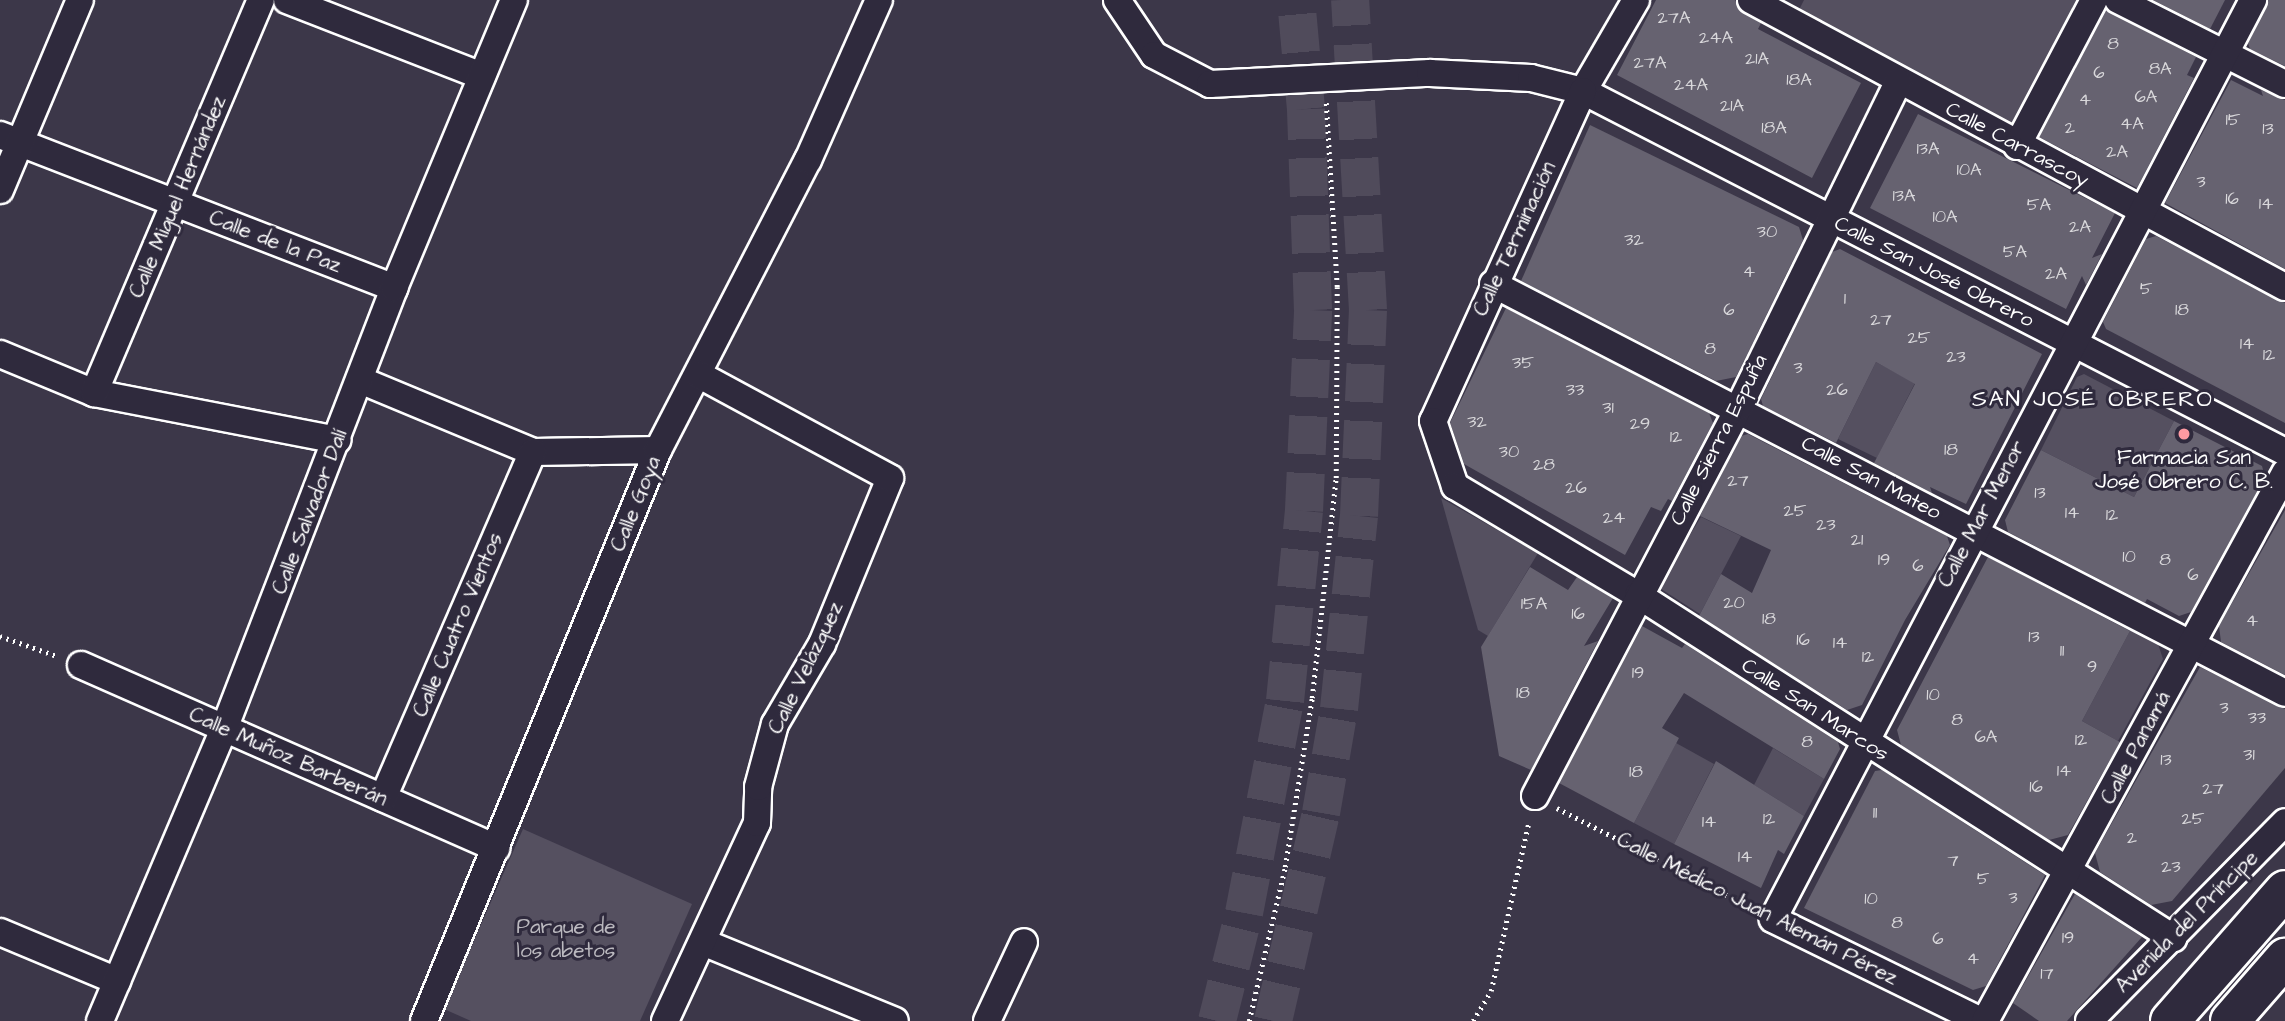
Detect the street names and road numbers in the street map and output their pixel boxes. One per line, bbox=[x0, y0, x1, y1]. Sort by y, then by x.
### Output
street label: Calle Miguel Hernández bbox=[124, 92, 232, 302]
street label: Calle Carrascoy bbox=[1941, 97, 2093, 193]
street label: Calle Terminación bbox=[1468, 158, 1562, 320]
street label: Calle de la Paz bbox=[205, 205, 345, 279]
street label: Calle San José Obrero bbox=[1830, 211, 2038, 333]
street label: Calle Sierra Espuña bbox=[1665, 350, 1773, 530]
street label: Calle Salvador Dalí bbox=[267, 426, 353, 598]
street label: Calle San Mateo bbox=[1797, 431, 1945, 525]
street label: Calle Mar Menor bbox=[1933, 436, 2031, 592]
street label: Calle Goya bbox=[605, 453, 667, 555]
street label: Calle Cuatro Vientos bbox=[408, 529, 508, 721]
street label: Calle Velázquez bbox=[763, 598, 849, 738]
street label: Calle San Marcos bbox=[1737, 653, 1893, 767]
street label: Calle Panamá bbox=[2096, 687, 2176, 809]
street label: Calle Muñoz Barberán bbox=[185, 702, 391, 812]
street label: Calle Médico Juan Alemán Pérez bbox=[1612, 827, 1902, 991]
street label: Avenida del Príncipe bbox=[2110, 845, 2264, 999]

